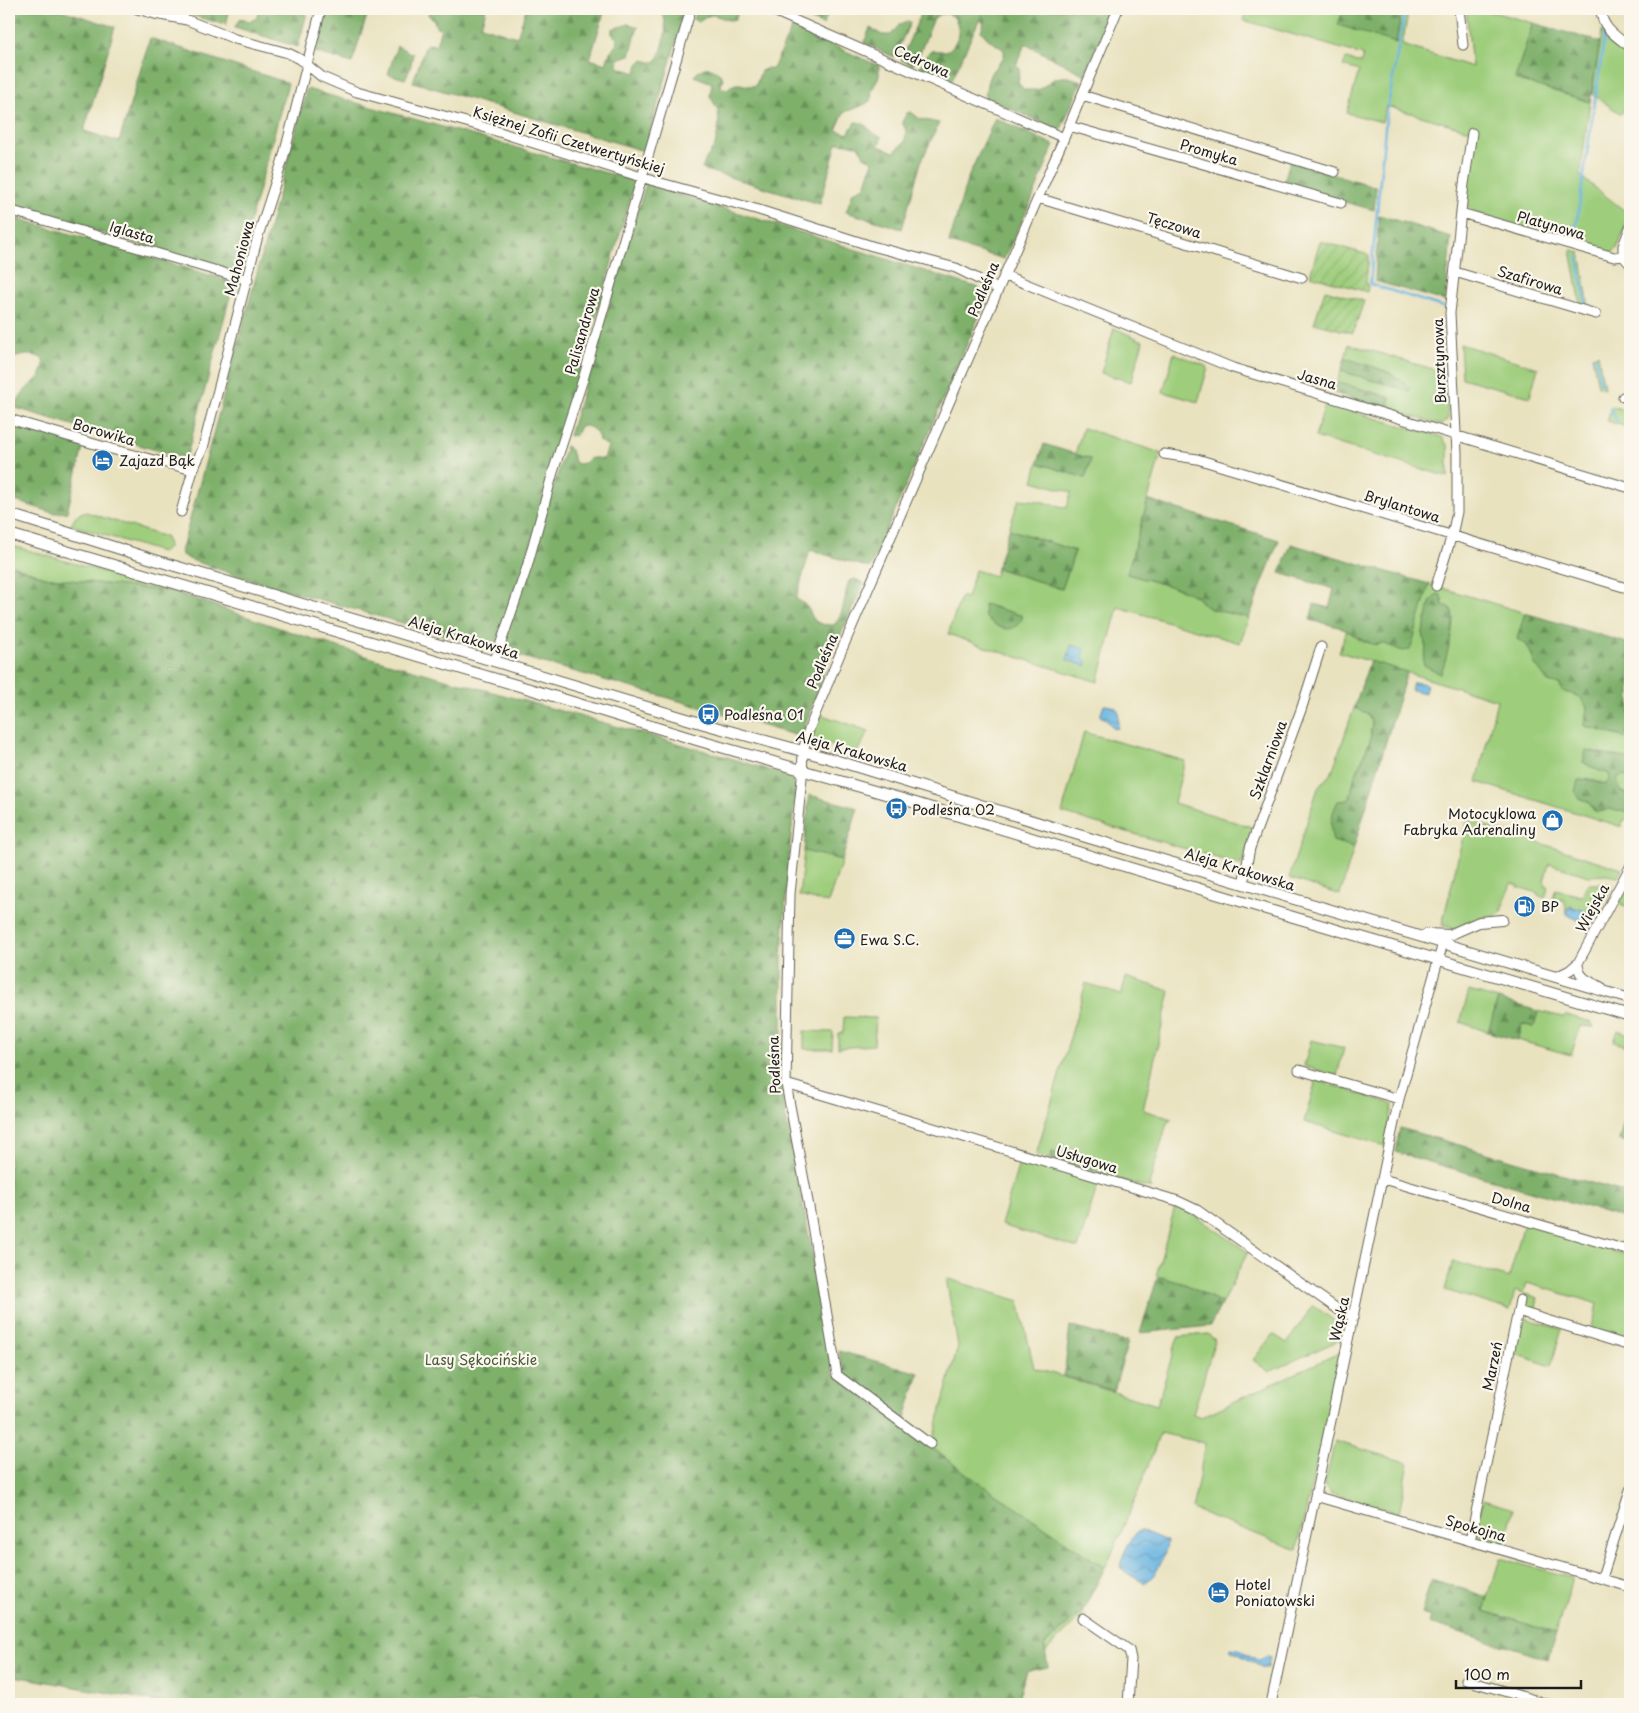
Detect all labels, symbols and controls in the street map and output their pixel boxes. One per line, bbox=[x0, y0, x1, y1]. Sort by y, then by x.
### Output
street label: Cedrowa bbox=[891, 39, 954, 83]
street label: Księżnej Zofii Czetwertyńskiej bbox=[471, 101, 667, 179]
street label: Promyka bbox=[1177, 134, 1241, 170]
street label: Platynowa bbox=[1514, 205, 1588, 245]
street label: Tęczowa bbox=[1144, 207, 1204, 243]
street label: Iglasta bbox=[107, 216, 157, 248]
street label: Mahoniowa bbox=[219, 218, 259, 298]
street label: Podleśna bbox=[962, 258, 1004, 320]
street label: Szafirowa bbox=[1495, 260, 1566, 300]
street label: Palisandrowa bbox=[559, 284, 605, 377]
street label: Bursztynowa bbox=[1427, 318, 1451, 404]
street label: Jasna bbox=[1295, 363, 1339, 395]
street label: Borowika bbox=[70, 413, 138, 451]
hotel icon: Zajazd Bąk bbox=[91, 448, 115, 472]
place label: Zajazd Bąk bbox=[119, 450, 196, 471]
street label: Brylantowa bbox=[1361, 484, 1443, 528]
street label: Aleja Krakowska bbox=[406, 610, 522, 664]
street label: Podleśna bbox=[801, 630, 843, 692]
bus stop icon: Podleśna 01 bbox=[696, 702, 720, 726]
place label: Podleśna 01 bbox=[724, 704, 804, 725]
street label: Szklarniowa bbox=[1244, 717, 1292, 803]
street label: Aleja Krakowska bbox=[794, 725, 910, 777]
bus stop icon: Podleśna 02 bbox=[884, 797, 908, 821]
place label: Podleśna 02 bbox=[912, 799, 995, 820]
place label: Motocyklowa Fabryka Adrenaliny bbox=[1403, 803, 1536, 840]
shop icon: Motocyklowa Fabryka Adrenaliny bbox=[1540, 809, 1564, 833]
street label: Aleja Krakowska bbox=[1182, 842, 1298, 896]
street label: Wiejska bbox=[1570, 879, 1614, 936]
fuel station icon: BP bbox=[1513, 894, 1537, 918]
place label: BP bbox=[1541, 896, 1559, 917]
office icon: Ewa S.C. bbox=[832, 927, 856, 951]
place label: Ewa S.C. bbox=[860, 929, 919, 950]
street label: Podleśna bbox=[762, 1035, 786, 1094]
street label: Usługowa bbox=[1054, 1140, 1121, 1178]
street label: Dolna bbox=[1489, 1186, 1534, 1218]
street label: Wąska bbox=[1324, 1294, 1354, 1344]
street label: Marzeń bbox=[1477, 1339, 1507, 1393]
park label: Lasy Sękocińskie bbox=[425, 1349, 537, 1370]
street label: Spokojna bbox=[1443, 1509, 1509, 1547]
place label: Hotel Poniatowski bbox=[1235, 1574, 1315, 1611]
hotel icon: Hotel Poniatowski bbox=[1207, 1580, 1231, 1604]
scale bar bbox=[1456, 1658, 1582, 1690]
text: 100 m bbox=[1464, 1662, 1510, 1685]

